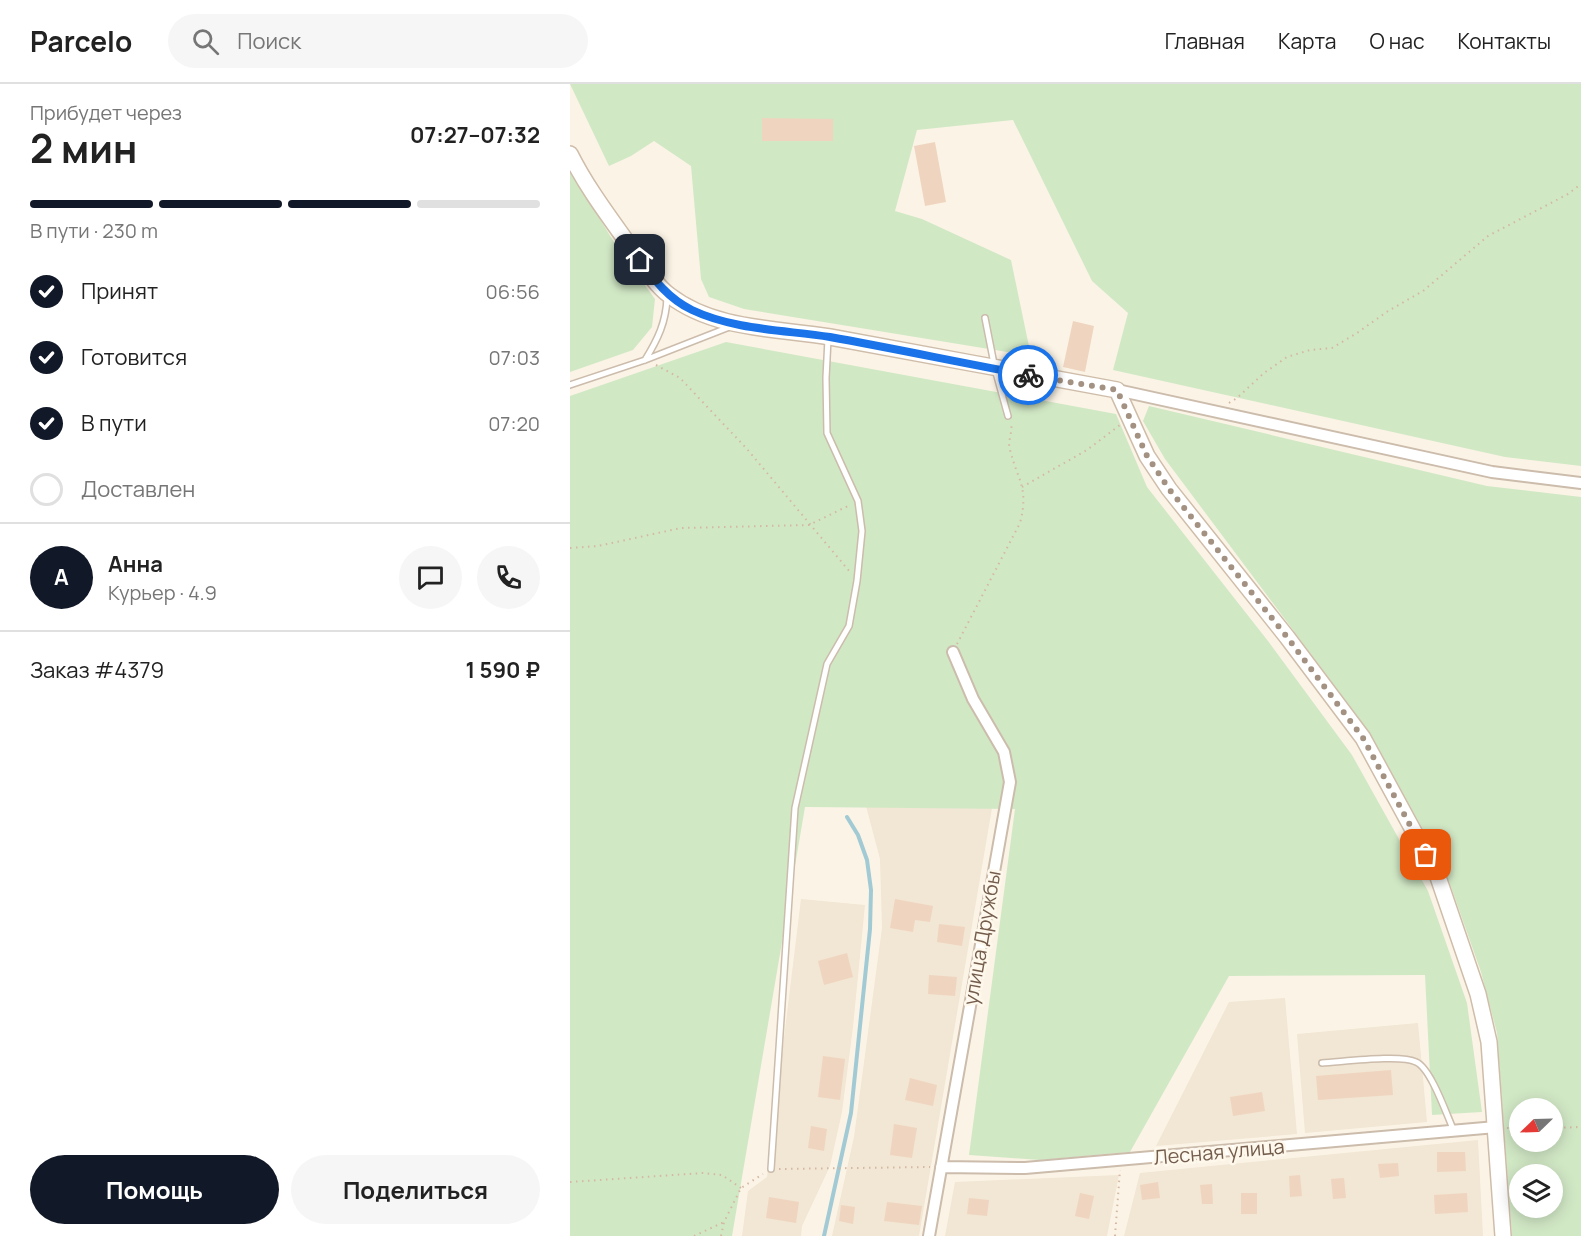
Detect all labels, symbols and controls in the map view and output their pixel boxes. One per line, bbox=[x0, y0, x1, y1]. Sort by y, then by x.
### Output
search box bbox=[168, 14, 588, 68]
text: Parcelo bbox=[30, 22, 132, 60]
icon: search bbox=[189, 25, 222, 58]
text: Поиск bbox=[237, 26, 301, 56]
text: Главная bbox=[1165, 27, 1245, 55]
text: Карта bbox=[1278, 27, 1336, 55]
text: О нас bbox=[1369, 27, 1425, 55]
text: Контакты bbox=[1458, 27, 1551, 55]
text: Прибудет через bbox=[30, 99, 182, 126]
text: 07:27–07:32 bbox=[410, 120, 540, 150]
text: 2 мин bbox=[30, 121, 137, 175]
text: В пути · 230 m bbox=[30, 217, 158, 244]
pin bbox=[614, 234, 665, 285]
icon: home bbox=[623, 243, 656, 276]
icon: check bbox=[30, 275, 63, 308]
text: Принят bbox=[81, 276, 158, 306]
text: 06:56 bbox=[485, 278, 540, 305]
icon: check bbox=[30, 341, 63, 374]
text: Готовится bbox=[81, 342, 187, 372]
text: 07:03 bbox=[489, 344, 540, 371]
courier bbox=[998, 345, 1058, 405]
icon: bike bbox=[1012, 359, 1045, 392]
icon: check bbox=[30, 407, 63, 440]
text: В пути bbox=[81, 408, 147, 438]
text: 07:20 bbox=[488, 410, 540, 437]
text: Доставлен bbox=[81, 474, 195, 504]
button: chat bbox=[399, 546, 462, 609]
button: phone bbox=[477, 546, 540, 609]
text: Анна bbox=[108, 549, 163, 579]
text: А bbox=[54, 562, 69, 592]
text: Курьер · 4.9 bbox=[108, 579, 217, 606]
text: Заказ #4379 bbox=[30, 655, 164, 685]
text: 1 590 ₽ bbox=[465, 655, 540, 685]
pin bbox=[1400, 829, 1451, 880]
icon: bag bbox=[1409, 838, 1442, 871]
street label: улица Дружбы bbox=[956, 868, 1007, 1007]
north arrow bbox=[1509, 1098, 1563, 1152]
map controls bbox=[1509, 1098, 1563, 1218]
street label: Лесная улица bbox=[1152, 1132, 1286, 1171]
button: Помощь bbox=[30, 1155, 279, 1224]
button: Поделиться bbox=[291, 1155, 540, 1224]
button: layers bbox=[1509, 1164, 1563, 1218]

